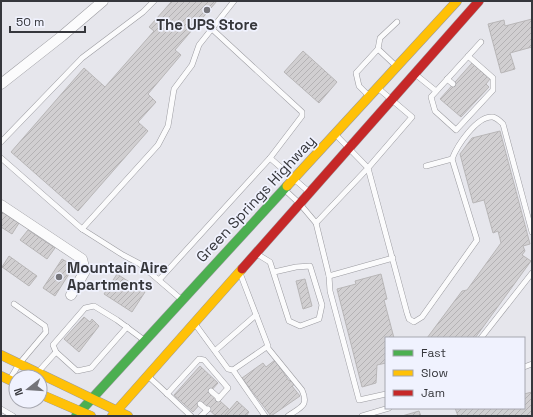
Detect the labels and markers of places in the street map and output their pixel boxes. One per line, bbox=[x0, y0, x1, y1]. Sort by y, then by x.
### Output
marker: The UPS Store bbox=[202, 5, 212, 15]
place label: The UPS Store bbox=[156, 15, 258, 34]
place label: Mountain Aire Apartments bbox=[67, 258, 168, 294]
marker: Mountain Aire Apartments bbox=[54, 272, 64, 282]

